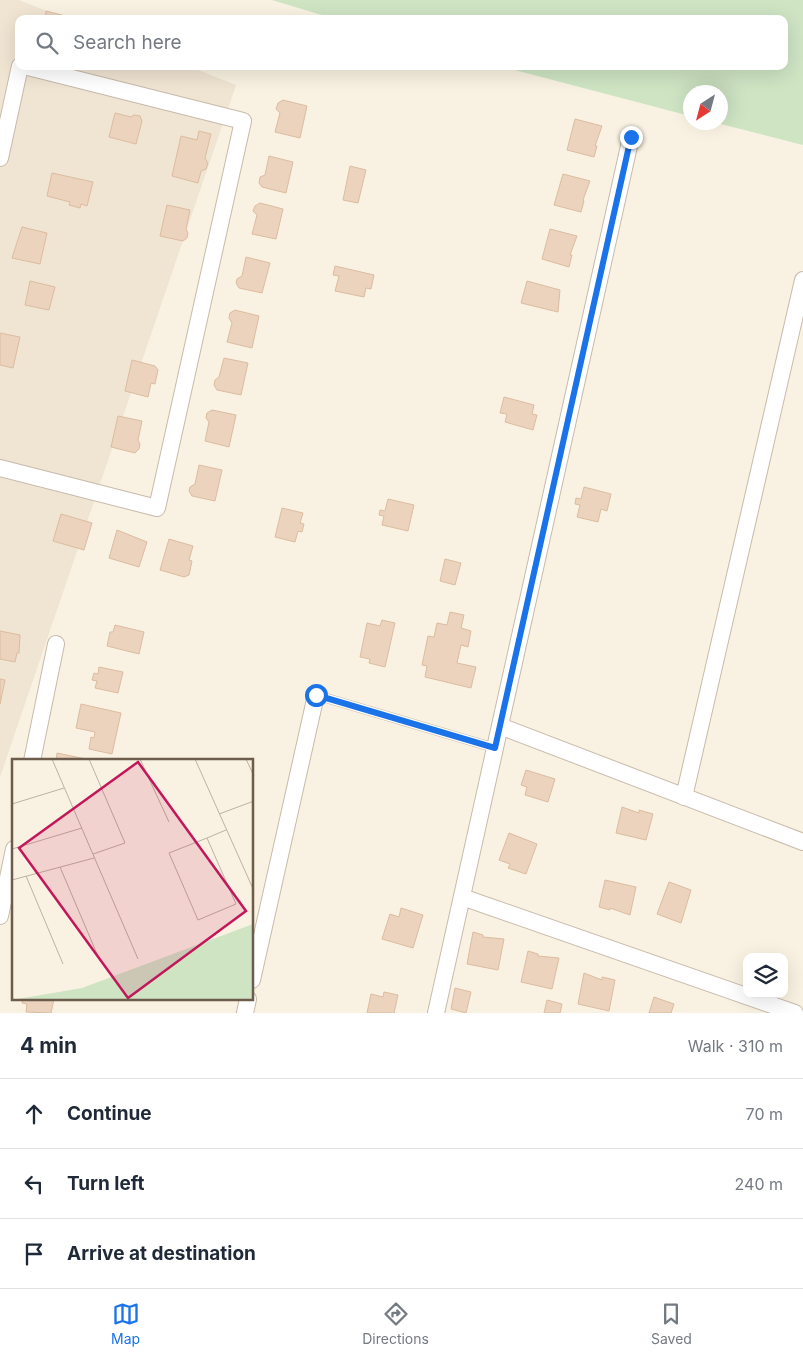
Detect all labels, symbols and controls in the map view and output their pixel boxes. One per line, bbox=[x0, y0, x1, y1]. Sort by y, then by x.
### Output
search box bbox=[15, 15, 788, 70]
icon: search bbox=[33, 29, 61, 57]
text: Search here bbox=[73, 31, 182, 54]
north arrow bbox=[683, 85, 728, 130]
route end bbox=[620, 126, 643, 149]
route start bbox=[305, 684, 328, 707]
inset map bbox=[12, 759, 254, 1001]
map controls bbox=[743, 953, 788, 998]
button: layers bbox=[743, 953, 788, 998]
text: 4 min bbox=[20, 1033, 77, 1058]
text: Walk · 310 m bbox=[688, 1036, 783, 1056]
icon: ahead bbox=[20, 1100, 48, 1128]
text: Continue bbox=[67, 1102, 152, 1125]
text: 70 m bbox=[746, 1104, 783, 1124]
icon: left bbox=[20, 1170, 48, 1198]
text: Turn left bbox=[67, 1172, 145, 1195]
text: 240 m bbox=[735, 1174, 783, 1194]
icon: arrive bbox=[20, 1240, 48, 1268]
text: Arrive at destination bbox=[67, 1242, 256, 1265]
tab: Map bbox=[111, 1300, 140, 1347]
tab: Directions bbox=[362, 1300, 429, 1347]
tab: Saved bbox=[651, 1300, 692, 1347]

